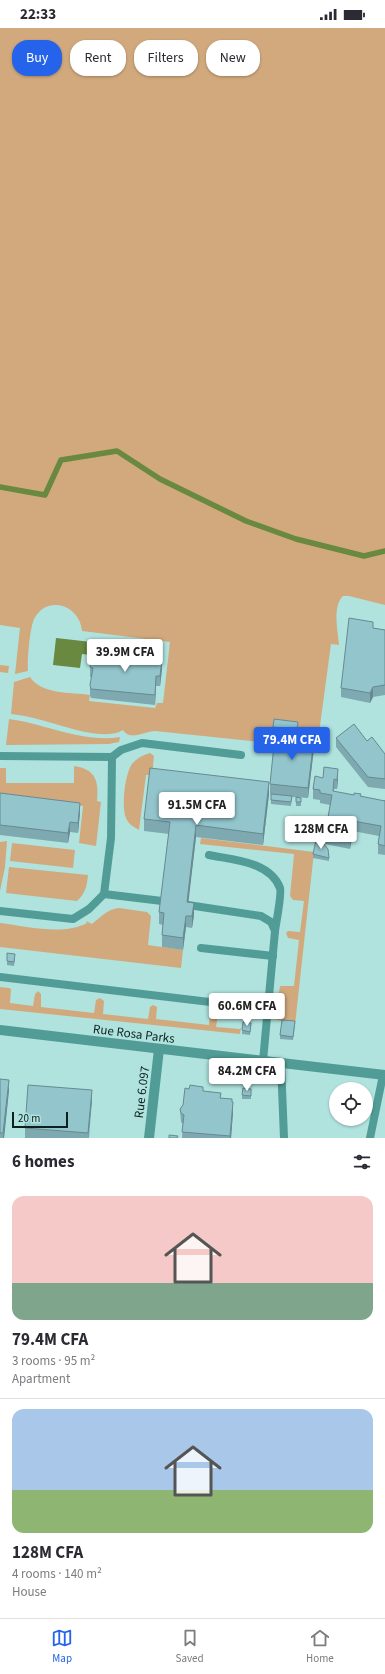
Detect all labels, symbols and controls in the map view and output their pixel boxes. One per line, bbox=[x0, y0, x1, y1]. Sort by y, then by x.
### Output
text: 22:33 bbox=[20, 4, 56, 25]
chip: Buy bbox=[12, 40, 62, 76]
chip: Rent bbox=[70, 40, 126, 76]
chip: Filters bbox=[134, 40, 198, 76]
chip: New bbox=[206, 40, 260, 76]
pin: 39.9M CFA bbox=[79, 639, 171, 673]
text: 39.9M CFA bbox=[96, 643, 154, 661]
pin: 79.4M CFA bbox=[246, 727, 338, 761]
text: 79.4M CFA bbox=[263, 731, 321, 749]
pin: 91.5M CFA bbox=[151, 792, 243, 826]
text: 91.5M CFA bbox=[168, 796, 226, 814]
pin: 128M CFA bbox=[280, 816, 362, 850]
text: 128M CFA bbox=[294, 820, 348, 838]
pin: 60.6M CFA bbox=[201, 993, 293, 1027]
text: 60.6M CFA bbox=[218, 997, 276, 1015]
street label: Rue Rosa Parks bbox=[92, 1020, 176, 1048]
pin: 84.2M CFA bbox=[201, 1058, 293, 1092]
text: 84.2M CFA bbox=[218, 1062, 276, 1080]
street label: Rue 6.097 bbox=[130, 1065, 154, 1119]
map controls bbox=[329, 1082, 373, 1126]
button: locate bbox=[329, 1082, 373, 1126]
scale bar bbox=[12, 1110, 68, 1129]
text: 20 m bbox=[18, 1111, 40, 1126]
text: 6 homes bbox=[12, 1150, 74, 1174]
icon: filters bbox=[351, 1151, 373, 1173]
icon: home bbox=[157, 1222, 229, 1294]
text: 79.4M CFA bbox=[12, 1328, 88, 1352]
text: 3 rooms · 95 m² bbox=[12, 1352, 95, 1370]
text: Apartment bbox=[12, 1370, 70, 1388]
icon: home bbox=[157, 1435, 229, 1507]
text: 128M CFA bbox=[12, 1541, 83, 1565]
text: 4 rooms · 140 m² bbox=[12, 1565, 102, 1583]
text: House bbox=[12, 1583, 47, 1601]
tab: Map bbox=[51, 1627, 73, 1666]
tab: Saved bbox=[176, 1627, 204, 1666]
tab: Home bbox=[306, 1627, 334, 1666]

